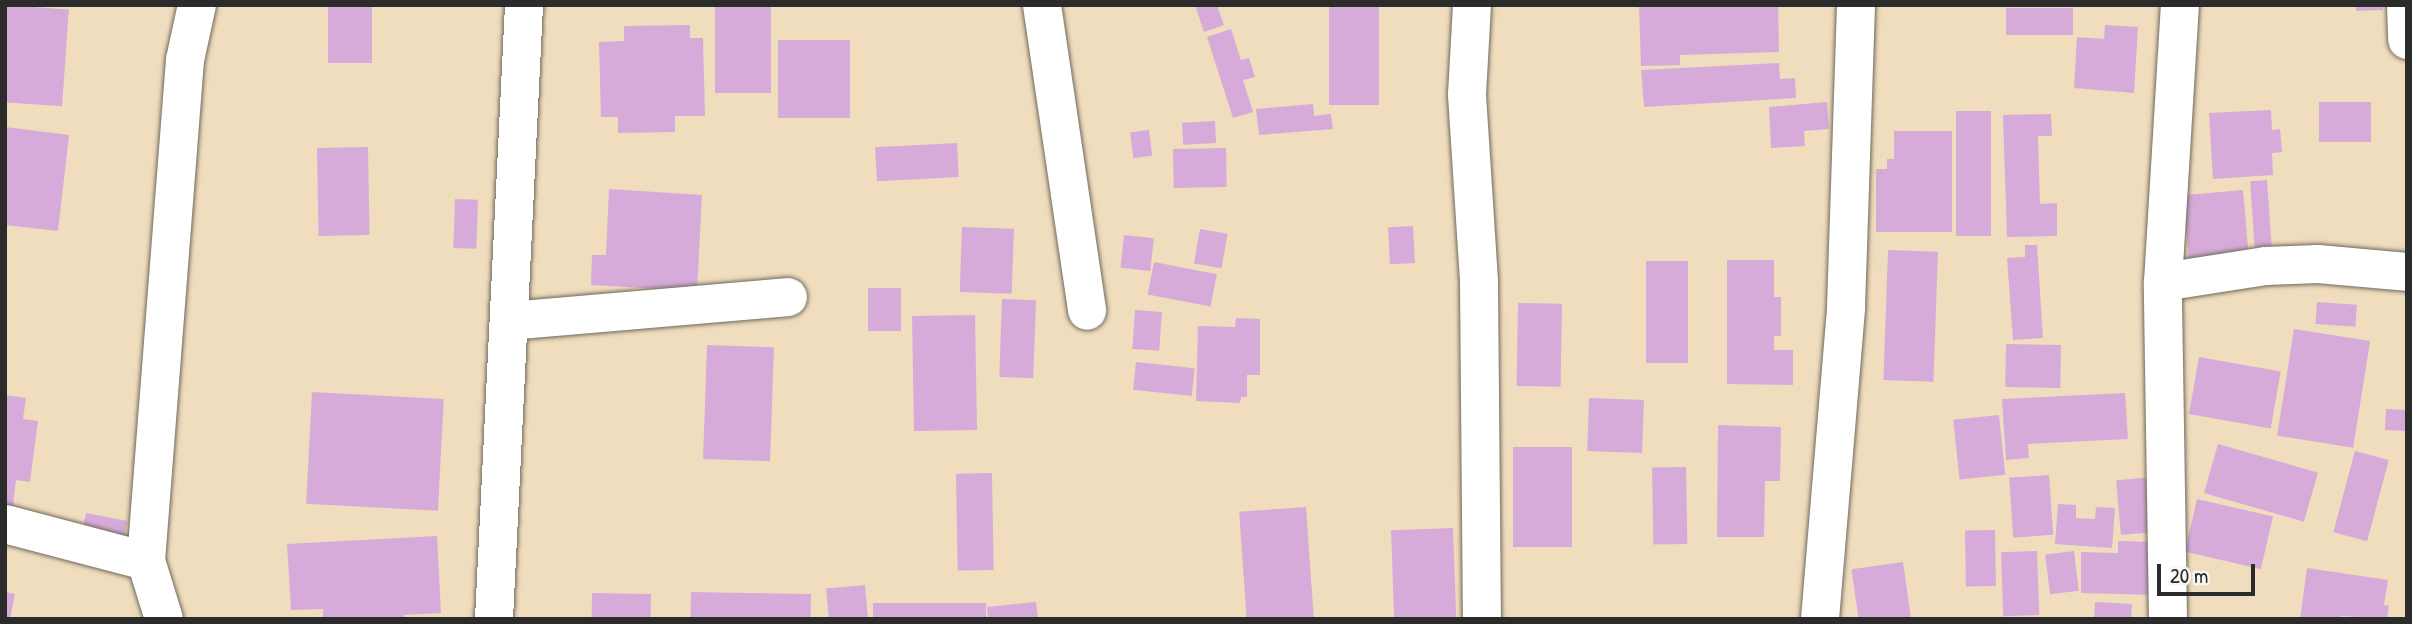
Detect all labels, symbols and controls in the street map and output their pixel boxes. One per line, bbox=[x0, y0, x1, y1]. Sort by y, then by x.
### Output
scale bar bbox=[2160, 550, 2258, 594]
text: 20 m bbox=[2170, 561, 2208, 590]

